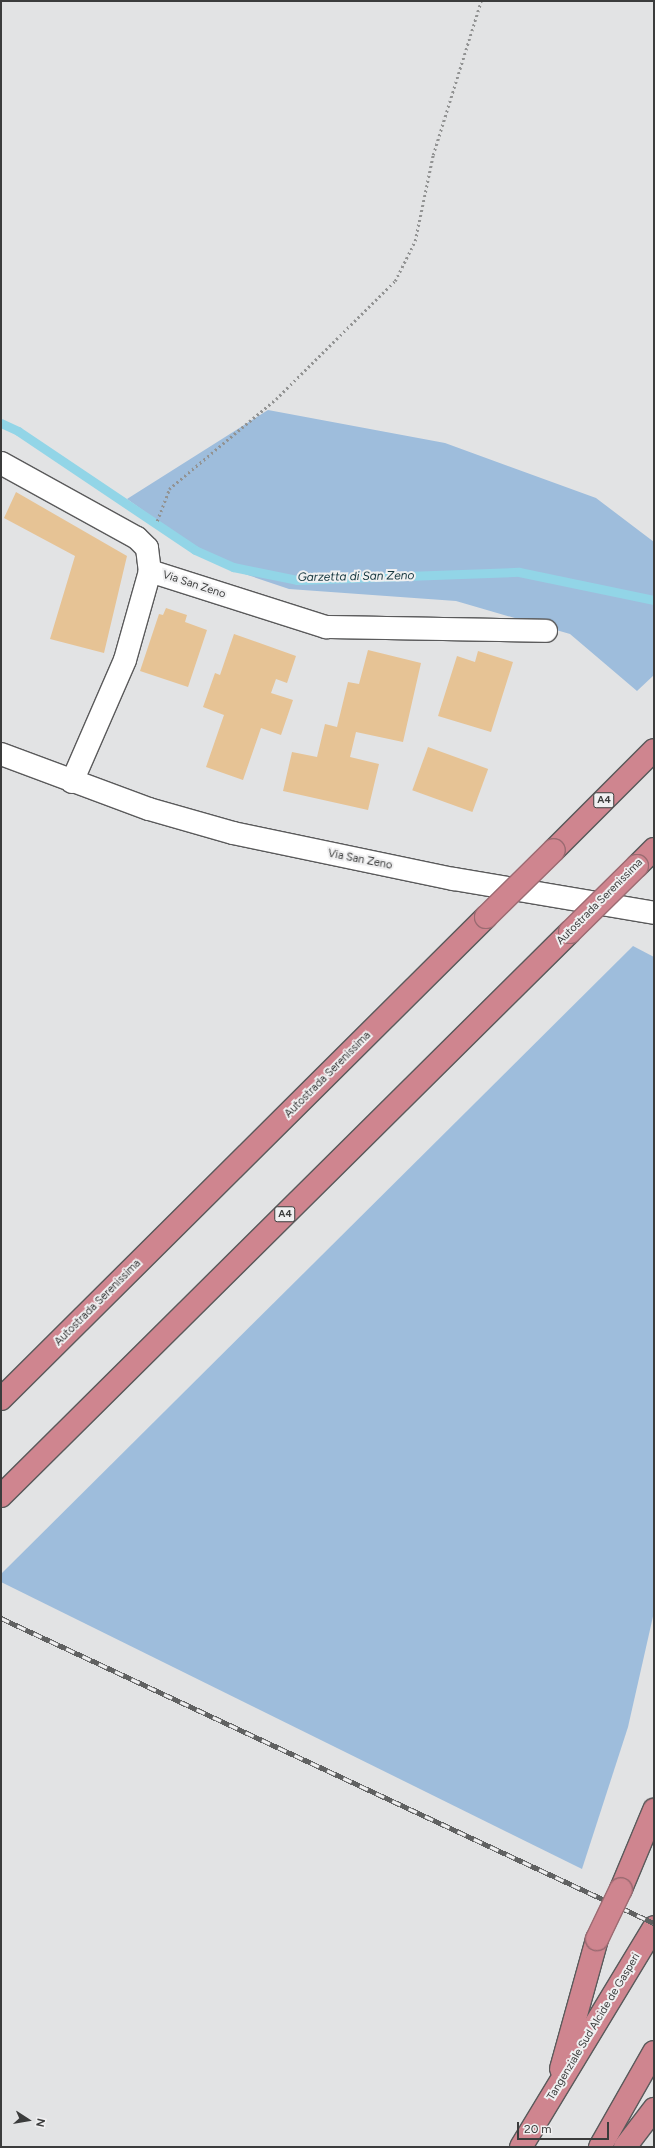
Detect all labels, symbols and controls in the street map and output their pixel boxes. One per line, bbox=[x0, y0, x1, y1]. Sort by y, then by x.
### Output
street label: Via San Zeno bbox=[161, 569, 227, 601]
water label: Garzetta di San Zeno bbox=[298, 569, 414, 585]
road number: A4 bbox=[593, 792, 615, 808]
street label: Via San Zeno bbox=[327, 847, 393, 873]
street label: Autostrada Serenissima bbox=[554, 856, 646, 948]
street label: Autostrada Serenissima bbox=[282, 1029, 374, 1121]
road number: A4 bbox=[274, 1206, 296, 1222]
street label: Autostrada Serenissima bbox=[52, 1257, 144, 1349]
street label: Tangenziale Sud Alcide de Gasperi bbox=[545, 1951, 643, 2103]
north arrow bbox=[8, 2100, 48, 2140]
scale bar bbox=[519, 2114, 611, 2140]
text: N bbox=[33, 2117, 47, 2128]
text: 20 m bbox=[524, 2122, 552, 2136]

